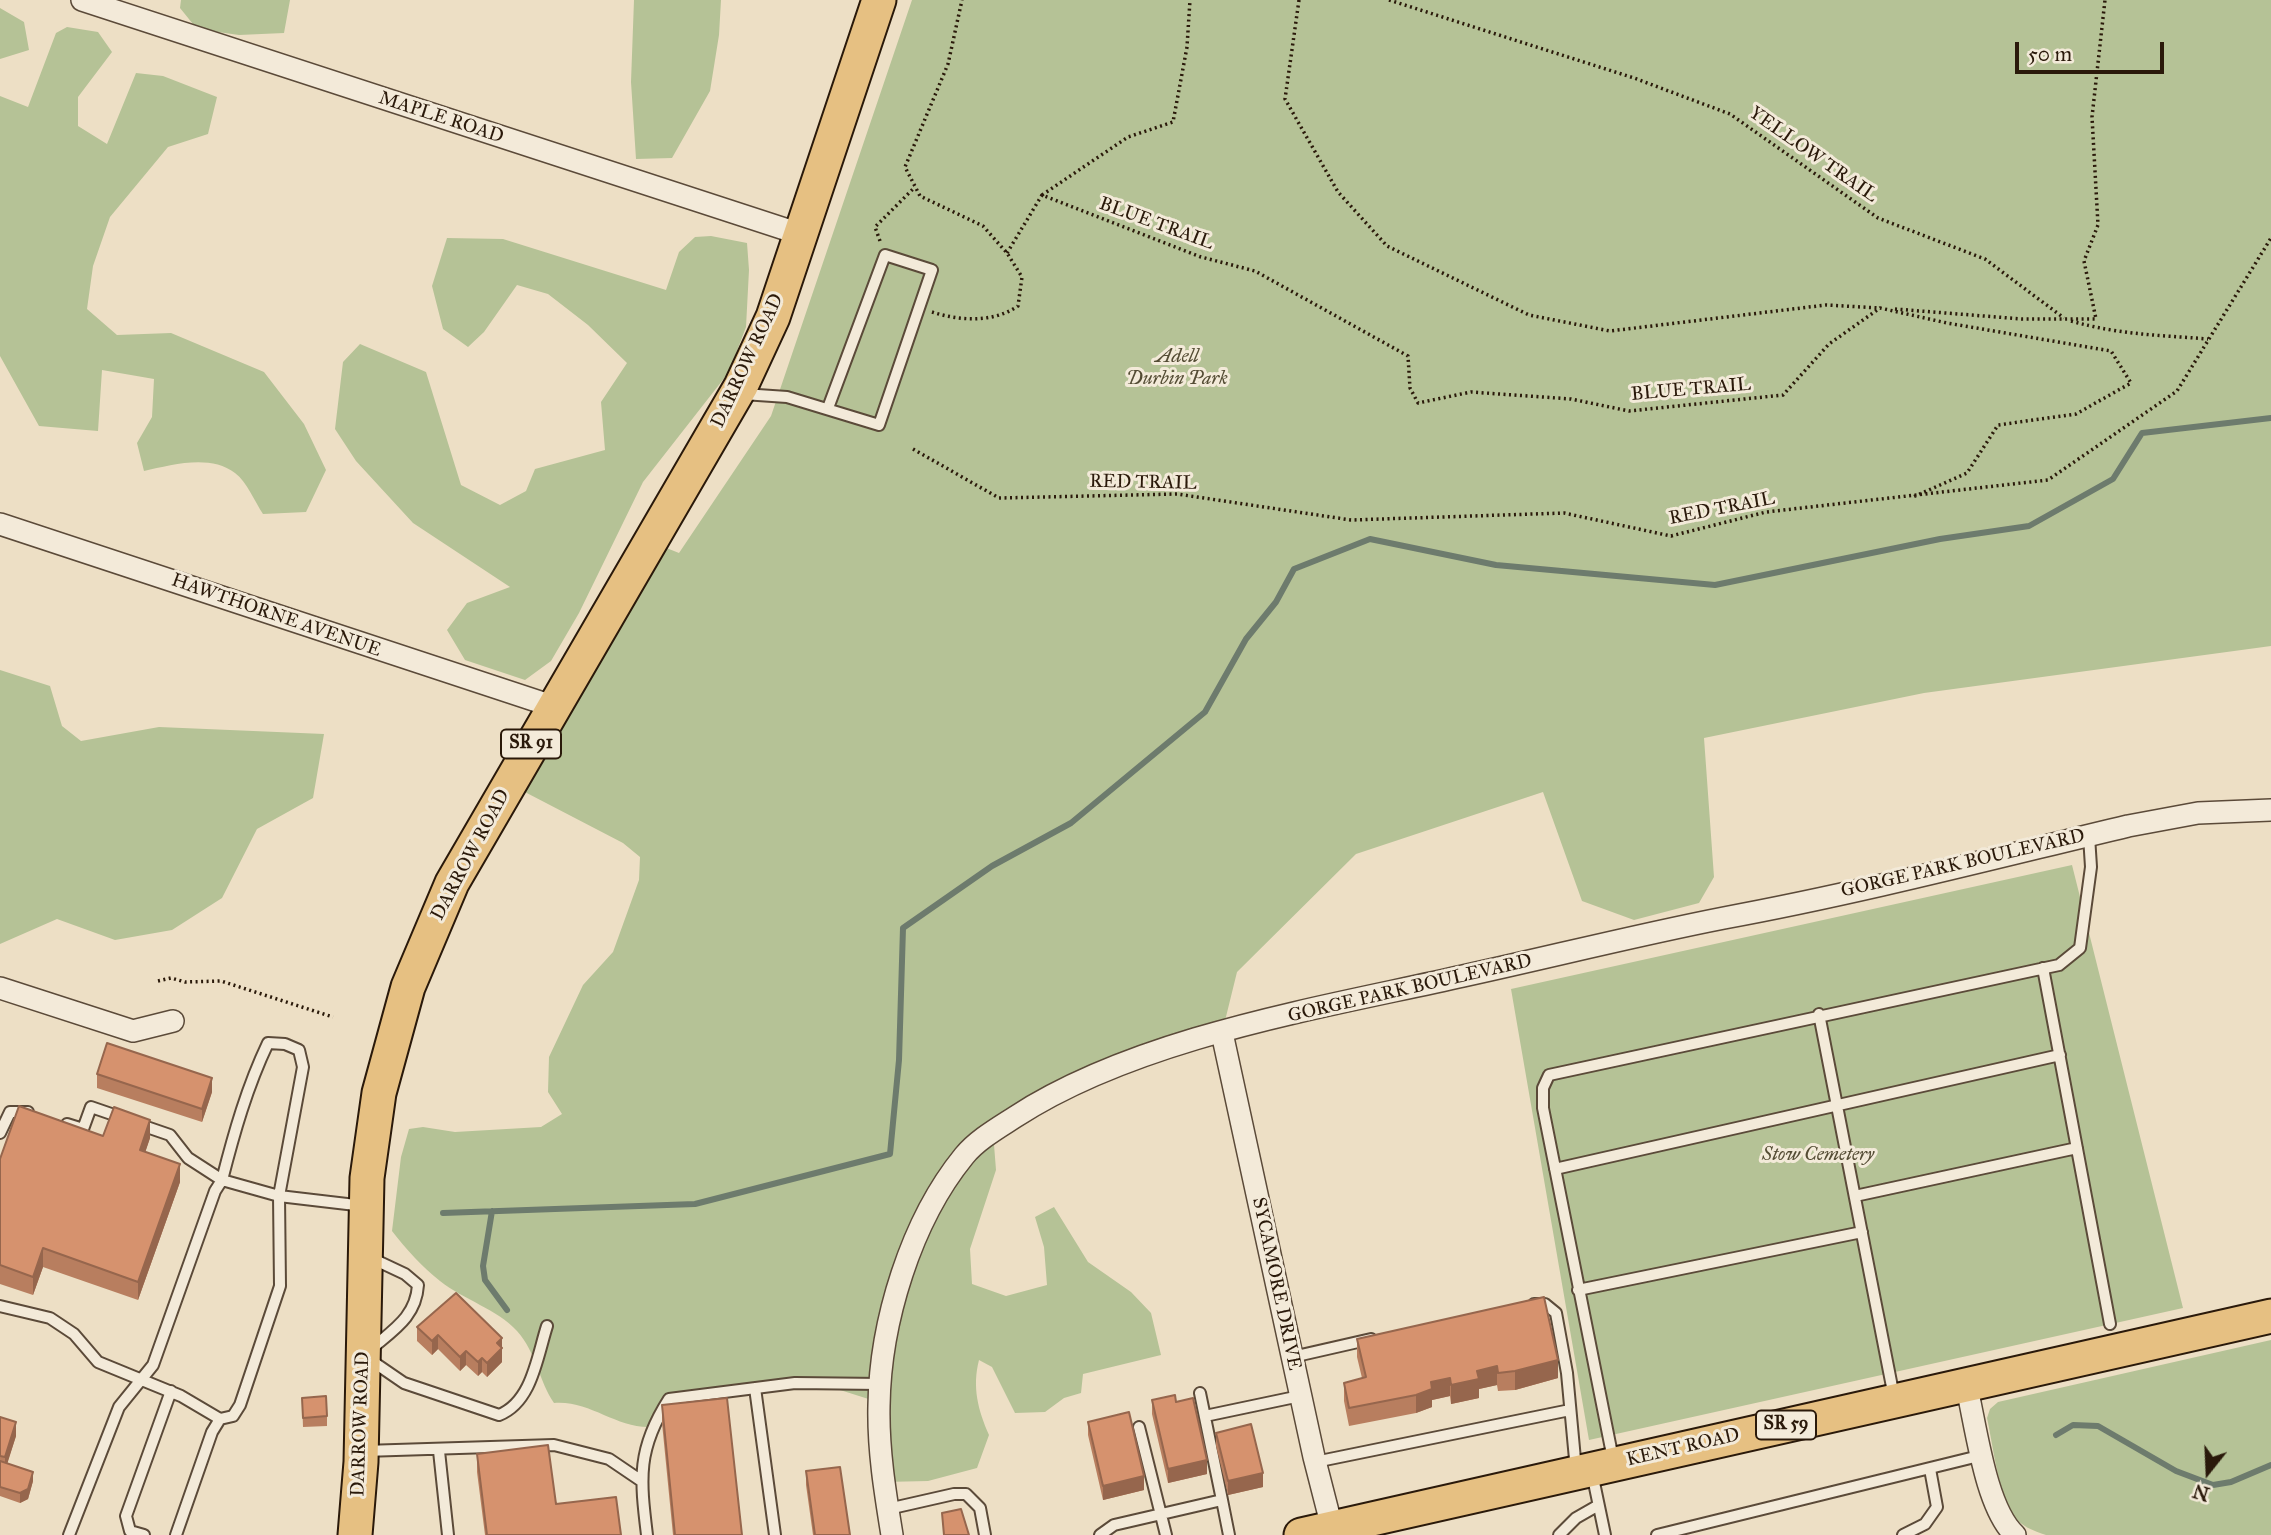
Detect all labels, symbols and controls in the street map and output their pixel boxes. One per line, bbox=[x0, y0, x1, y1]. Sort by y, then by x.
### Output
scale bar bbox=[2019, 28, 2168, 72]
text: 50 m bbox=[2028, 41, 2072, 67]
street label: MAPLE ROAD bbox=[376, 87, 506, 149]
street label: YELLOW TRAIL bbox=[1744, 102, 1882, 208]
street label: BLUE TRAIL bbox=[1096, 193, 1216, 255]
street label: DARROW ROAD bbox=[707, 290, 789, 432]
park label: Adell Durbin Park bbox=[1126, 346, 1228, 390]
street label: BLUE TRAIL bbox=[1630, 373, 1752, 407]
street label: RED TRAIL bbox=[1089, 471, 1197, 495]
street label: RED TRAIL bbox=[1667, 488, 1777, 530]
street label: HAWTHORNE AVENUE bbox=[168, 569, 384, 663]
road number: SR 91 bbox=[501, 730, 561, 758]
street label: DARROW ROAD bbox=[427, 786, 515, 924]
street label: GORGE PARK BOULEVARD bbox=[1839, 825, 2087, 903]
street label: GORGE PARK BOULEVARD bbox=[1286, 950, 1534, 1028]
park label: Stow Cemetery bbox=[1762, 1144, 1874, 1166]
street label: SYCAMORE DRIVE bbox=[1247, 1196, 1305, 1372]
street label: DARROW ROAD bbox=[347, 1351, 375, 1497]
road number: SR 59 bbox=[1756, 1410, 1816, 1440]
street label: KENT ROAD bbox=[1624, 1424, 1742, 1472]
north arrow bbox=[2173, 1437, 2243, 1507]
text: N bbox=[2190, 1479, 2213, 1506]

